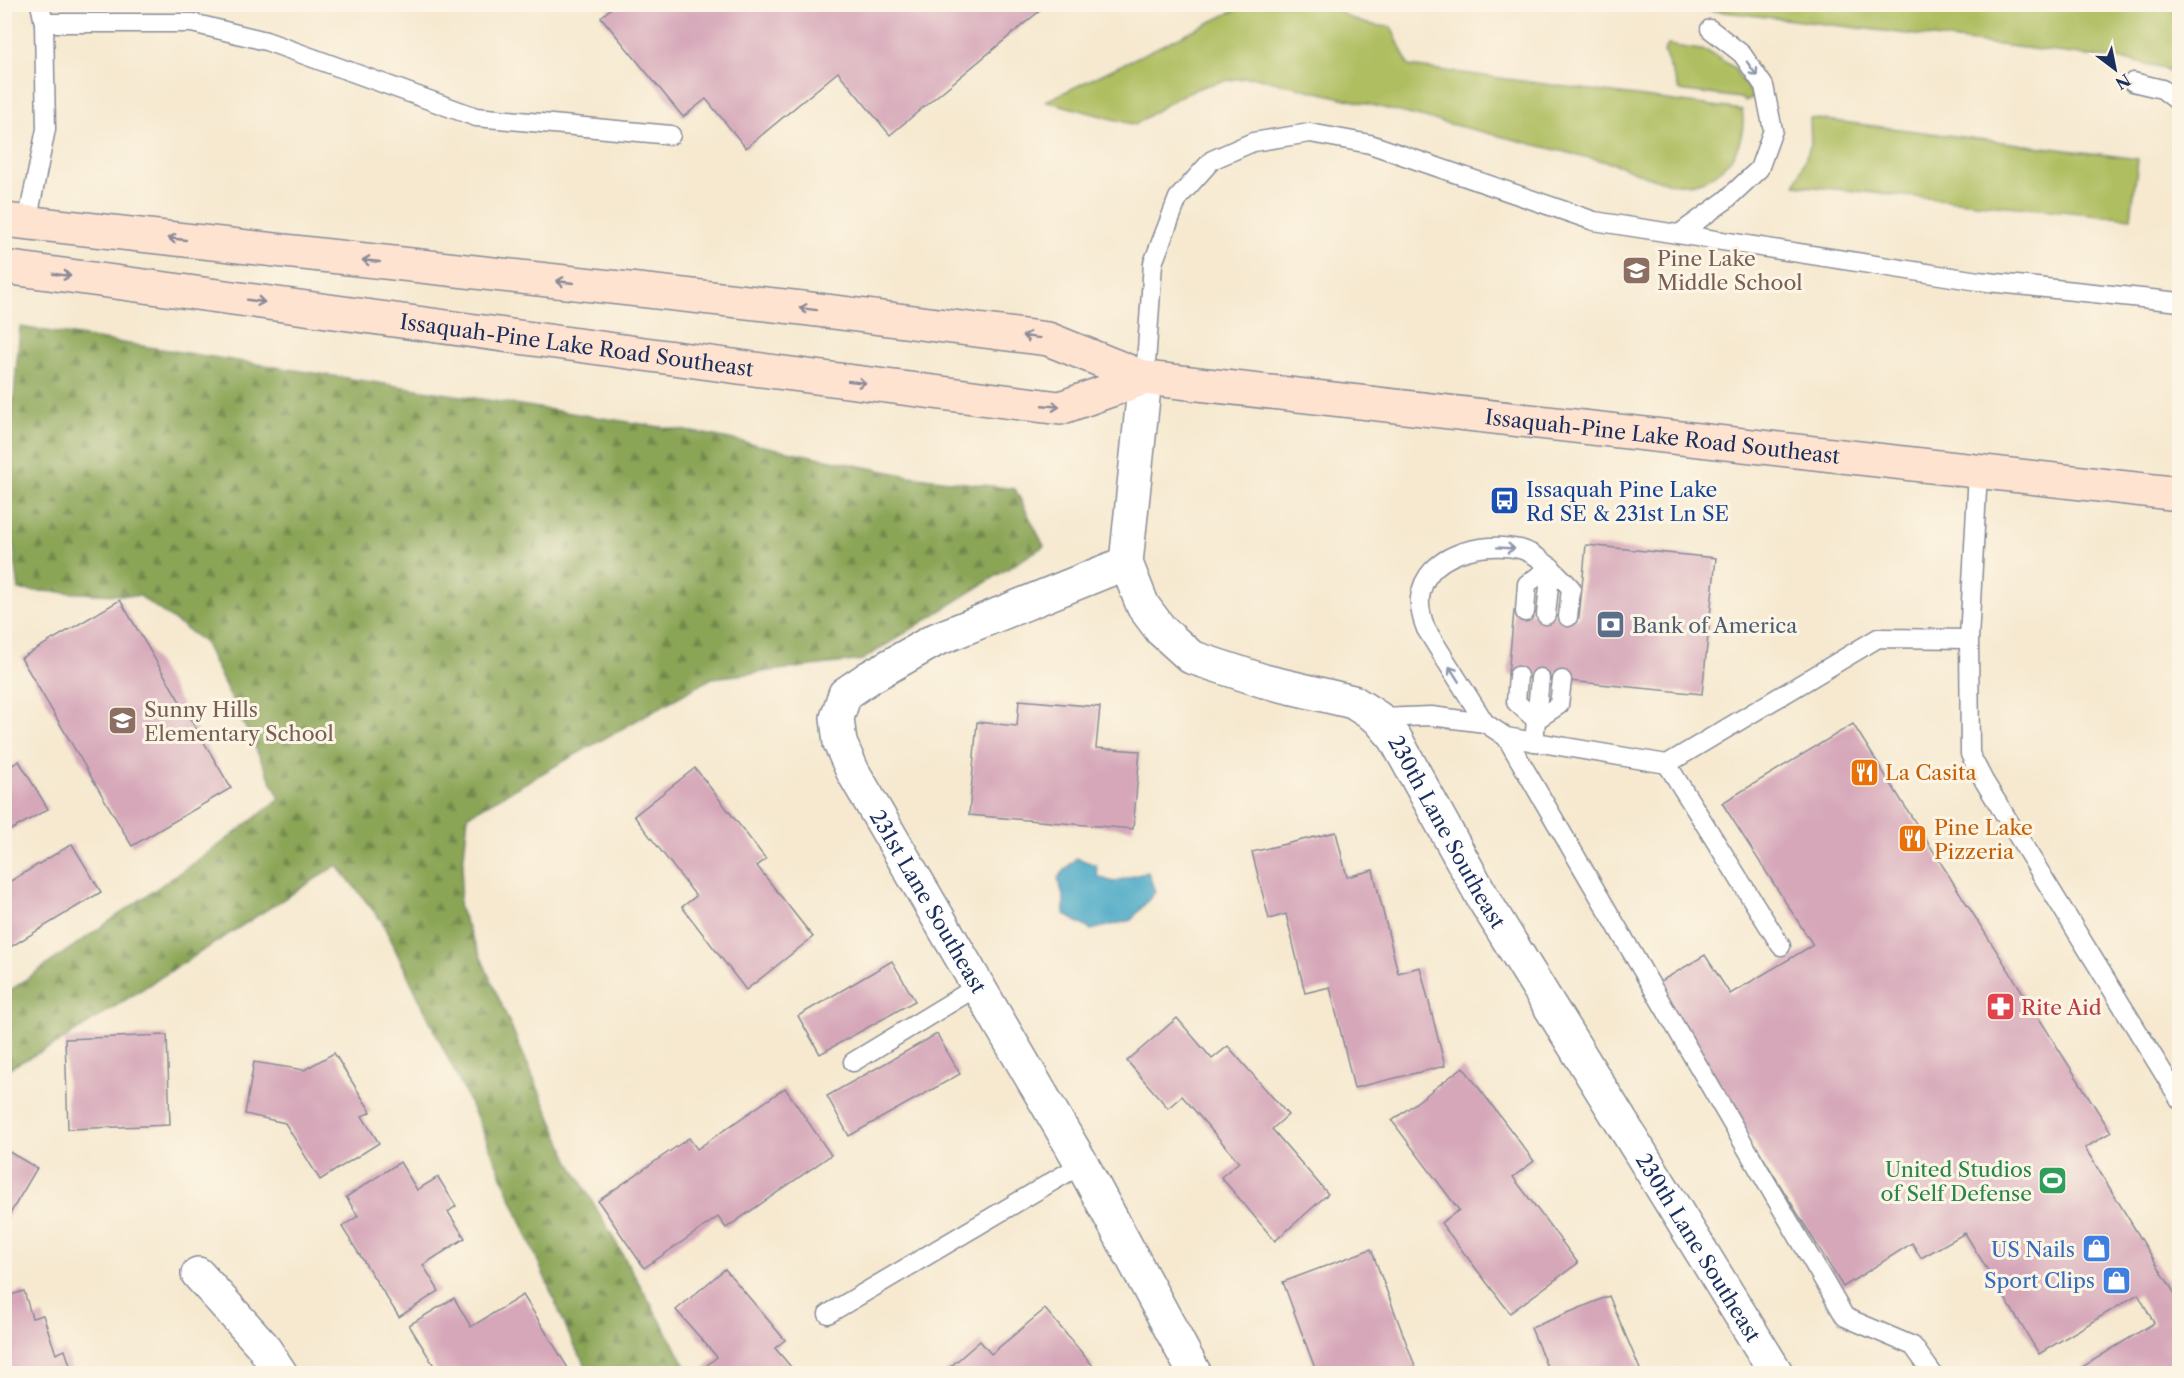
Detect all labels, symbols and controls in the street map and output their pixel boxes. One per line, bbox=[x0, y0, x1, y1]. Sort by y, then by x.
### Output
north arrow bbox=[2085, 39, 2145, 99]
one-way arrow bbox=[1746, 60, 1758, 76]
text: N bbox=[2112, 70, 2134, 94]
one-way arrow bbox=[168, 233, 188, 244]
place label: Pine Lake Middle School bbox=[1657, 246, 1803, 295]
school or university icon: Pine Lake Middle School bbox=[1620, 254, 1652, 286]
one-way arrow bbox=[362, 255, 382, 266]
one-way arrow bbox=[52, 269, 72, 280]
one-way arrow bbox=[556, 276, 575, 287]
one-way arrow bbox=[245, 296, 265, 307]
one-way arrow bbox=[799, 303, 819, 314]
street label: Issaquah-Pine Lake Road Southeast bbox=[398, 308, 756, 381]
one-way arrow bbox=[1022, 331, 1041, 342]
one-way arrow bbox=[847, 377, 867, 388]
one-way arrow bbox=[1040, 401, 1060, 412]
street label: Issaquah-Pine Lake Road Southeast bbox=[1484, 404, 1842, 468]
place label: Issaquah Pine Lake Rd SE & 231st Ln SE bbox=[1526, 477, 1729, 526]
bus stop icon: Issaquah Pine Lake Rd SE & 231st Ln SE bbox=[1489, 485, 1521, 517]
one-way arrow bbox=[1496, 543, 1516, 554]
bank icon: Bank of America bbox=[1595, 609, 1627, 641]
place label: Bank of America bbox=[1632, 613, 1798, 638]
one-way arrow bbox=[1448, 666, 1460, 683]
place label: Sunny Hills Elementary School bbox=[144, 697, 334, 746]
school or university icon: Sunny Hills Elementary School bbox=[107, 705, 139, 737]
street label: 230th Lane Southeast bbox=[1383, 731, 1511, 933]
restaurant icon: La Casita bbox=[1848, 756, 1880, 788]
place label: La Casita bbox=[1885, 760, 1977, 785]
street label: 231st Lane Southeast bbox=[865, 805, 992, 998]
place label: Pine Lake Pizzeria bbox=[1934, 815, 2033, 864]
restaurant icon: Pine Lake Pizzeria bbox=[1897, 823, 1929, 855]
pharmacy icon: Rite Aid bbox=[1984, 991, 2016, 1023]
place label: Rite Aid bbox=[2021, 995, 2102, 1020]
street label: 230th Lane Southeast bbox=[1631, 1149, 1767, 1347]
place label: United Studios of Self Defense bbox=[1881, 1157, 2032, 1206]
sports icon: United Studios of Self Defense bbox=[2037, 1165, 2069, 1197]
shop icon: US Nails bbox=[2080, 1233, 2112, 1265]
place label: US Nails bbox=[1991, 1237, 2075, 1262]
shop icon: Sport Clips bbox=[2100, 1264, 2132, 1296]
place label: Sport Clips bbox=[1984, 1268, 2095, 1293]

